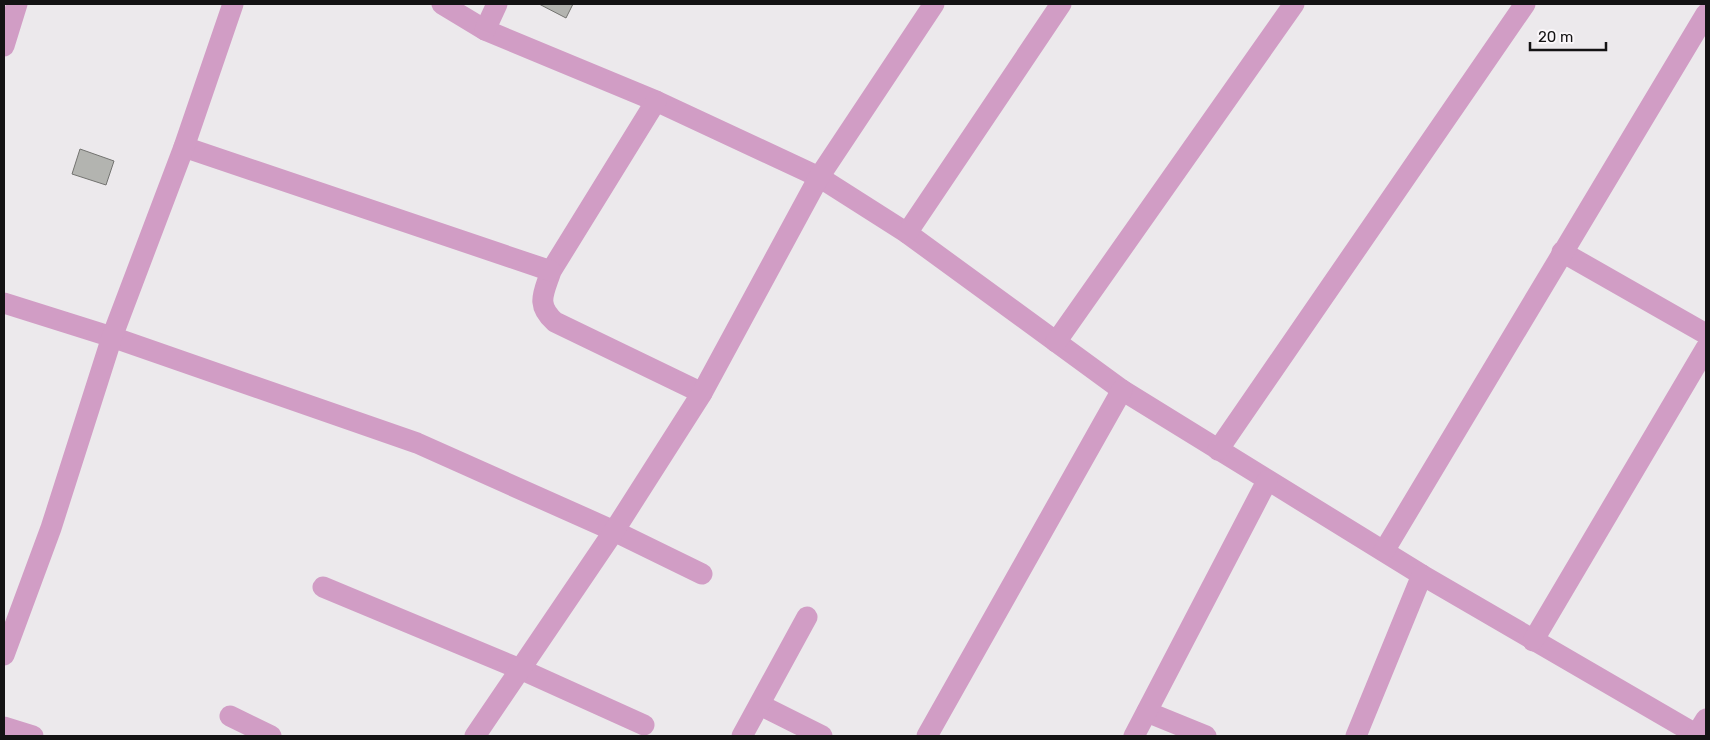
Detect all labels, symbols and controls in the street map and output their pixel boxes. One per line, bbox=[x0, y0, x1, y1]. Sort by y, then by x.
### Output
scale bar bbox=[1530, 20, 1606, 52]
text: 20 m bbox=[1538, 28, 1573, 46]

